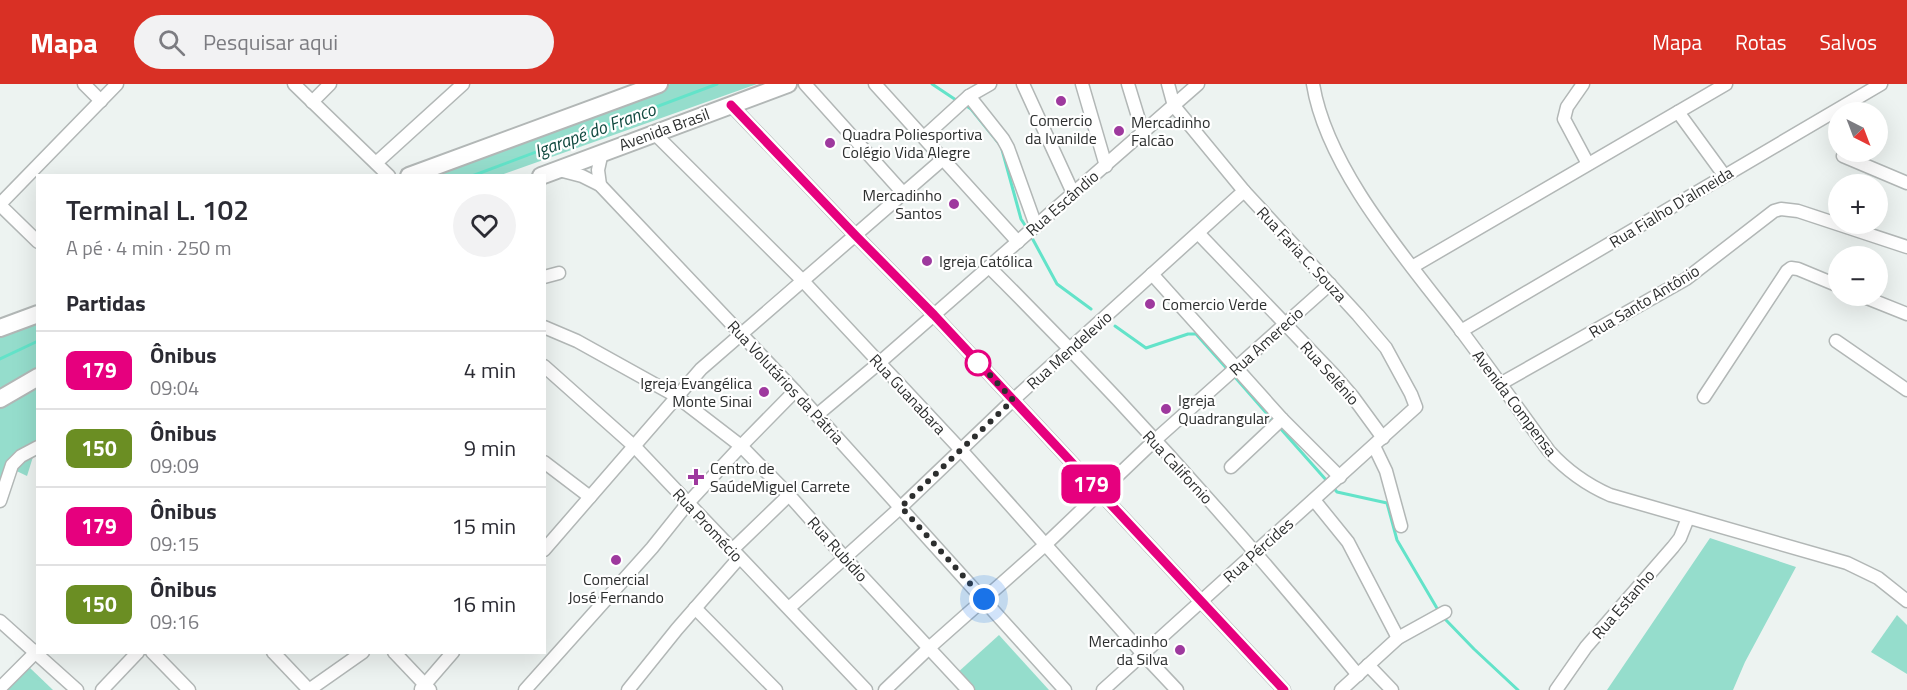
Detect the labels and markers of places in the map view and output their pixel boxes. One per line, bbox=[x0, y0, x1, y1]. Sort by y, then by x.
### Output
marker: Comercio da Ivanilde bbox=[1054, 94, 1068, 108]
place label: Comercio da Ivanilde bbox=[1025, 108, 1097, 150]
place label: Mercadinho Falcão bbox=[1131, 110, 1210, 152]
place label: Quadra Poliesportiva Colégio Vida Alegre bbox=[842, 122, 982, 164]
marker: Mercadinho Falcão bbox=[1112, 124, 1126, 138]
marker: Quadra Poliesportiva Colégio Vida Alegre bbox=[823, 136, 837, 150]
place label: Mercadinho Santos bbox=[863, 183, 942, 225]
marker: Mercadinho Santos bbox=[947, 197, 961, 211]
place label: Igreja Católica bbox=[939, 249, 1032, 273]
marker: Igreja Católica bbox=[920, 254, 934, 268]
place label: Comercio Verde bbox=[1162, 292, 1267, 316]
marker: Comercio Verde bbox=[1143, 297, 1157, 311]
unlabelled marker bbox=[965, 350, 991, 376]
place label: Igreja Evangélica Monte Sinai bbox=[640, 371, 752, 413]
marker: Igreja Evangélica Monte Sinai bbox=[757, 385, 771, 399]
place label: Igreja Quadrangular bbox=[1178, 388, 1270, 430]
marker: Igreja Quadrangular bbox=[1159, 402, 1173, 416]
place label: Centro de SaúdeMiguel Carrete bbox=[710, 456, 850, 498]
marker: Centro de SaúdeMiguel Carrete bbox=[687, 468, 705, 486]
marker: Comercial José Fernando bbox=[609, 553, 623, 567]
place label: Comercial José Fernando bbox=[568, 567, 664, 609]
place label: Mercadinho da Silva bbox=[1089, 629, 1168, 671]
marker: Mercadinho da Silva bbox=[1173, 643, 1187, 657]

